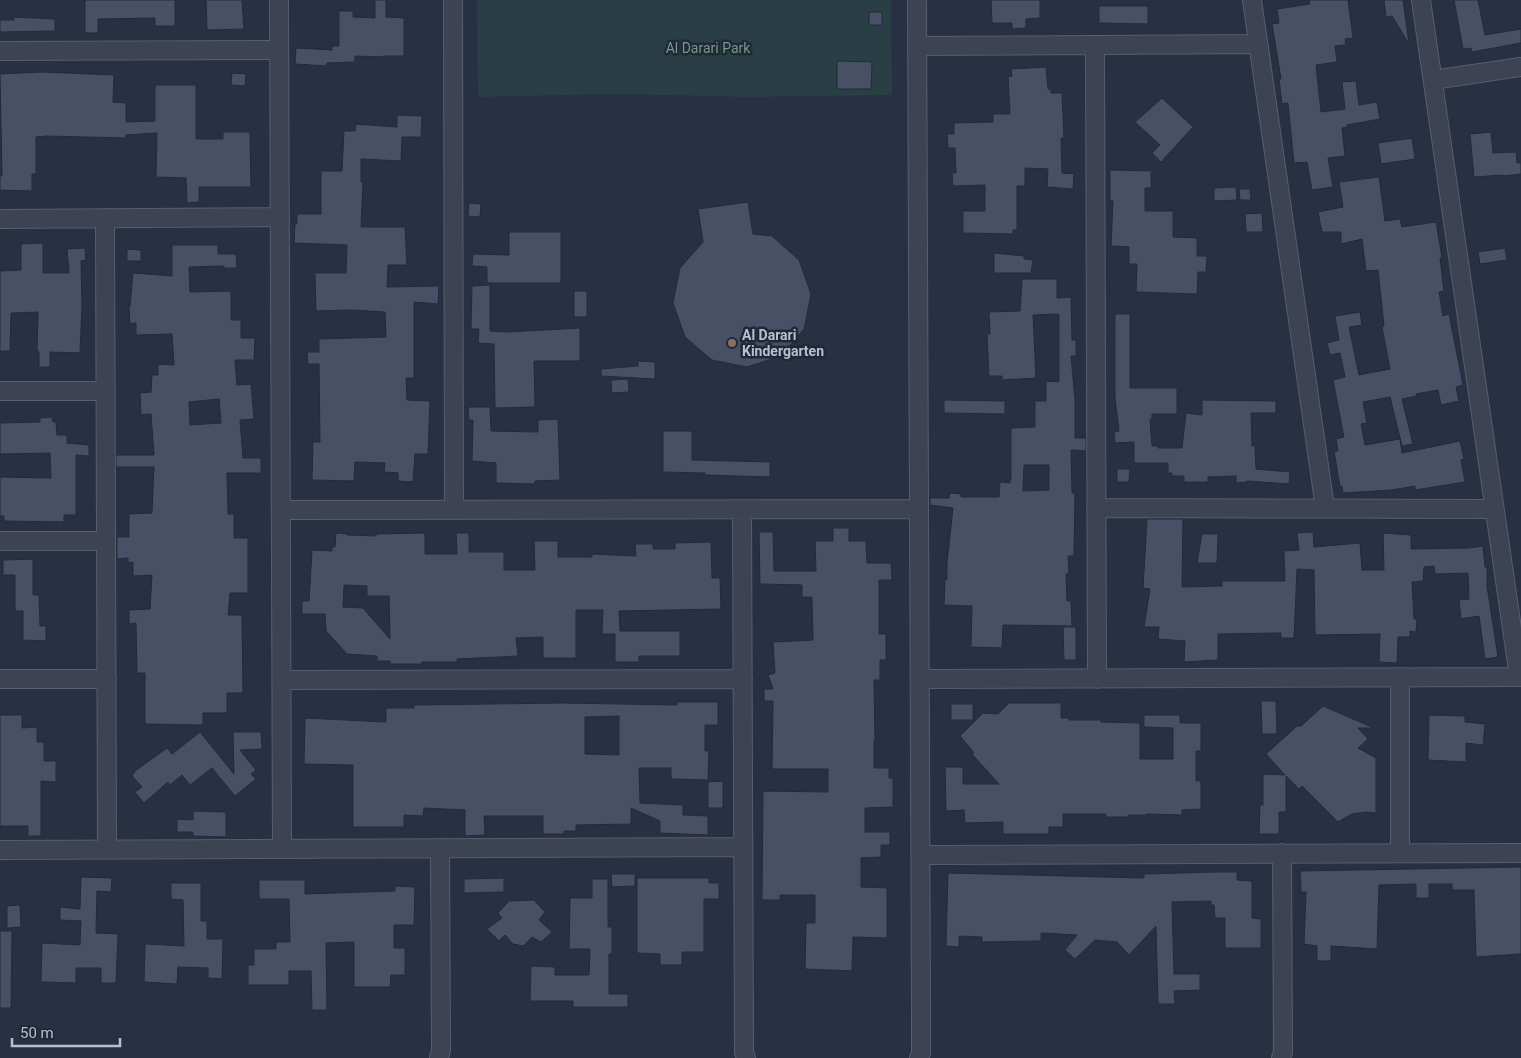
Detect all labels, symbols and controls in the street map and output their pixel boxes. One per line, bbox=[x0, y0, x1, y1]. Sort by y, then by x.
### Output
park label: Al Darari Park bbox=[666, 40, 751, 56]
place label: Al Darari Kindergarten bbox=[742, 327, 824, 359]
marker: Al Darari Kindergarten bbox=[726, 337, 738, 349]
scale bar bbox=[12, 1016, 120, 1048]
text: 50 m bbox=[20, 1024, 54, 1042]

